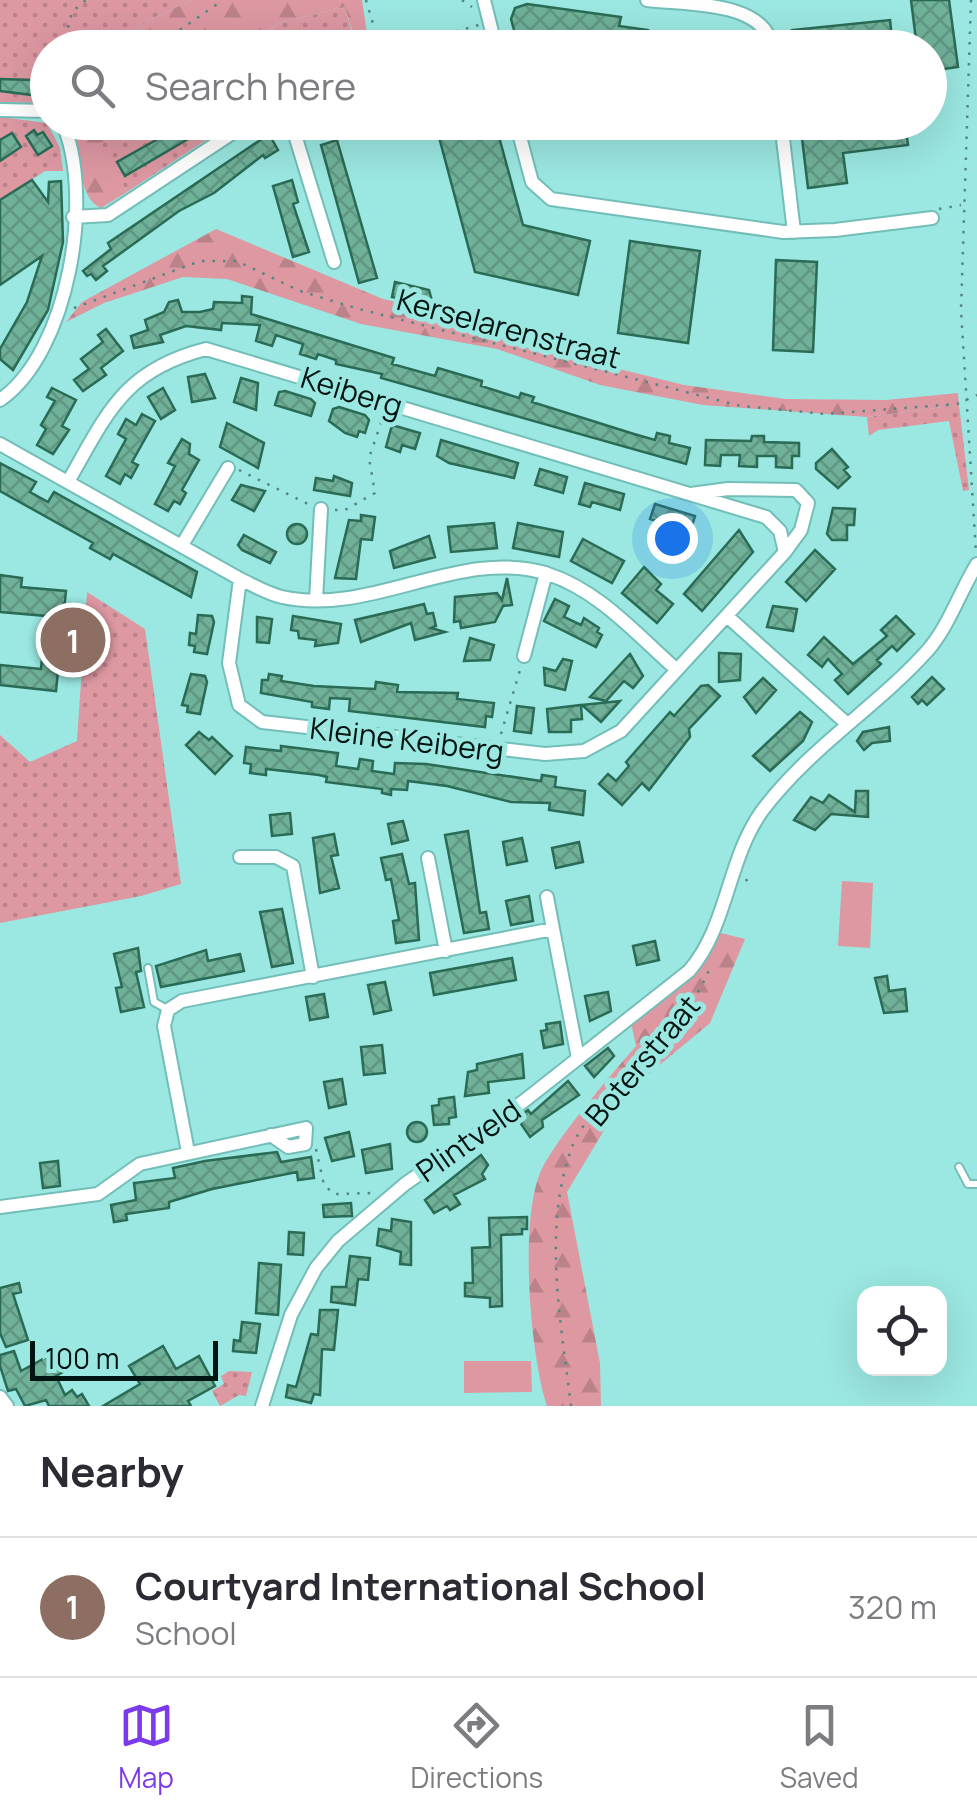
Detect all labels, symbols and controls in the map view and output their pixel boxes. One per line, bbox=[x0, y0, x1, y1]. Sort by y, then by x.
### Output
search box bbox=[30, 30, 947, 140]
icon: search bbox=[65, 58, 120, 113]
text: Search here bbox=[145, 59, 356, 111]
street label: Kerselarenstraat bbox=[393, 278, 625, 378]
street label: Keiberg bbox=[296, 356, 408, 426]
your location bbox=[647, 513, 698, 564]
pin: 1 bbox=[40, 602, 106, 678]
street label: Kleine Keiberg bbox=[308, 707, 506, 771]
street label: Boterstraat bbox=[575, 986, 709, 1134]
street label: Plintveld bbox=[408, 1089, 528, 1191]
map controls bbox=[857, 1286, 947, 1376]
button: locate bbox=[857, 1286, 947, 1376]
scale bar bbox=[30, 1336, 218, 1380]
text: 100 m bbox=[45, 1339, 119, 1377]
text: Nearby bbox=[40, 1442, 184, 1500]
text: Courtyard International School bbox=[135, 1559, 706, 1611]
text: 1 bbox=[65, 1585, 80, 1629]
text: 320 m bbox=[848, 1585, 937, 1629]
text: School bbox=[135, 1611, 237, 1655]
tab: Map bbox=[118, 1698, 174, 1796]
tab: Directions bbox=[411, 1698, 543, 1796]
tab: Saved bbox=[780, 1698, 859, 1796]

